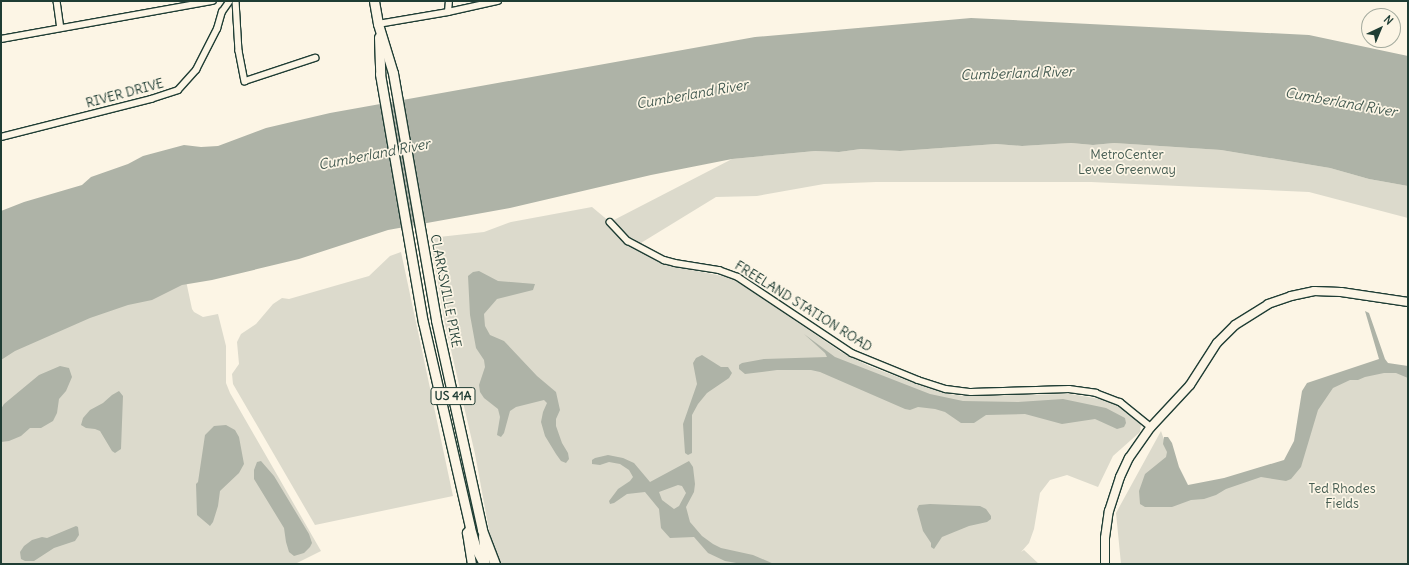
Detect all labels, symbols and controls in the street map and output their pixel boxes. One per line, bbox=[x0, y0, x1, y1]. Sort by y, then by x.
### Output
north arrow bbox=[1361, 8, 1401, 48]
text: N bbox=[1381, 12, 1396, 28]
water label: Cumberland River bbox=[960, 63, 1074, 83]
street label: RIVER DRIVE bbox=[84, 76, 166, 112]
water label: Cumberland River bbox=[635, 76, 749, 112]
water label: Cumberland River bbox=[1284, 84, 1398, 120]
water label: Cumberland River bbox=[317, 135, 431, 173]
park label: MetroCenter Levee Greenway bbox=[1078, 148, 1176, 179]
street label: CLARKSVILLE PIKE bbox=[426, 233, 464, 349]
street label: FREELAND STATION ROAD bbox=[731, 258, 875, 356]
road number: US 41A bbox=[430, 386, 476, 406]
park label: Ted Rhodes Fields bbox=[1308, 482, 1376, 513]

